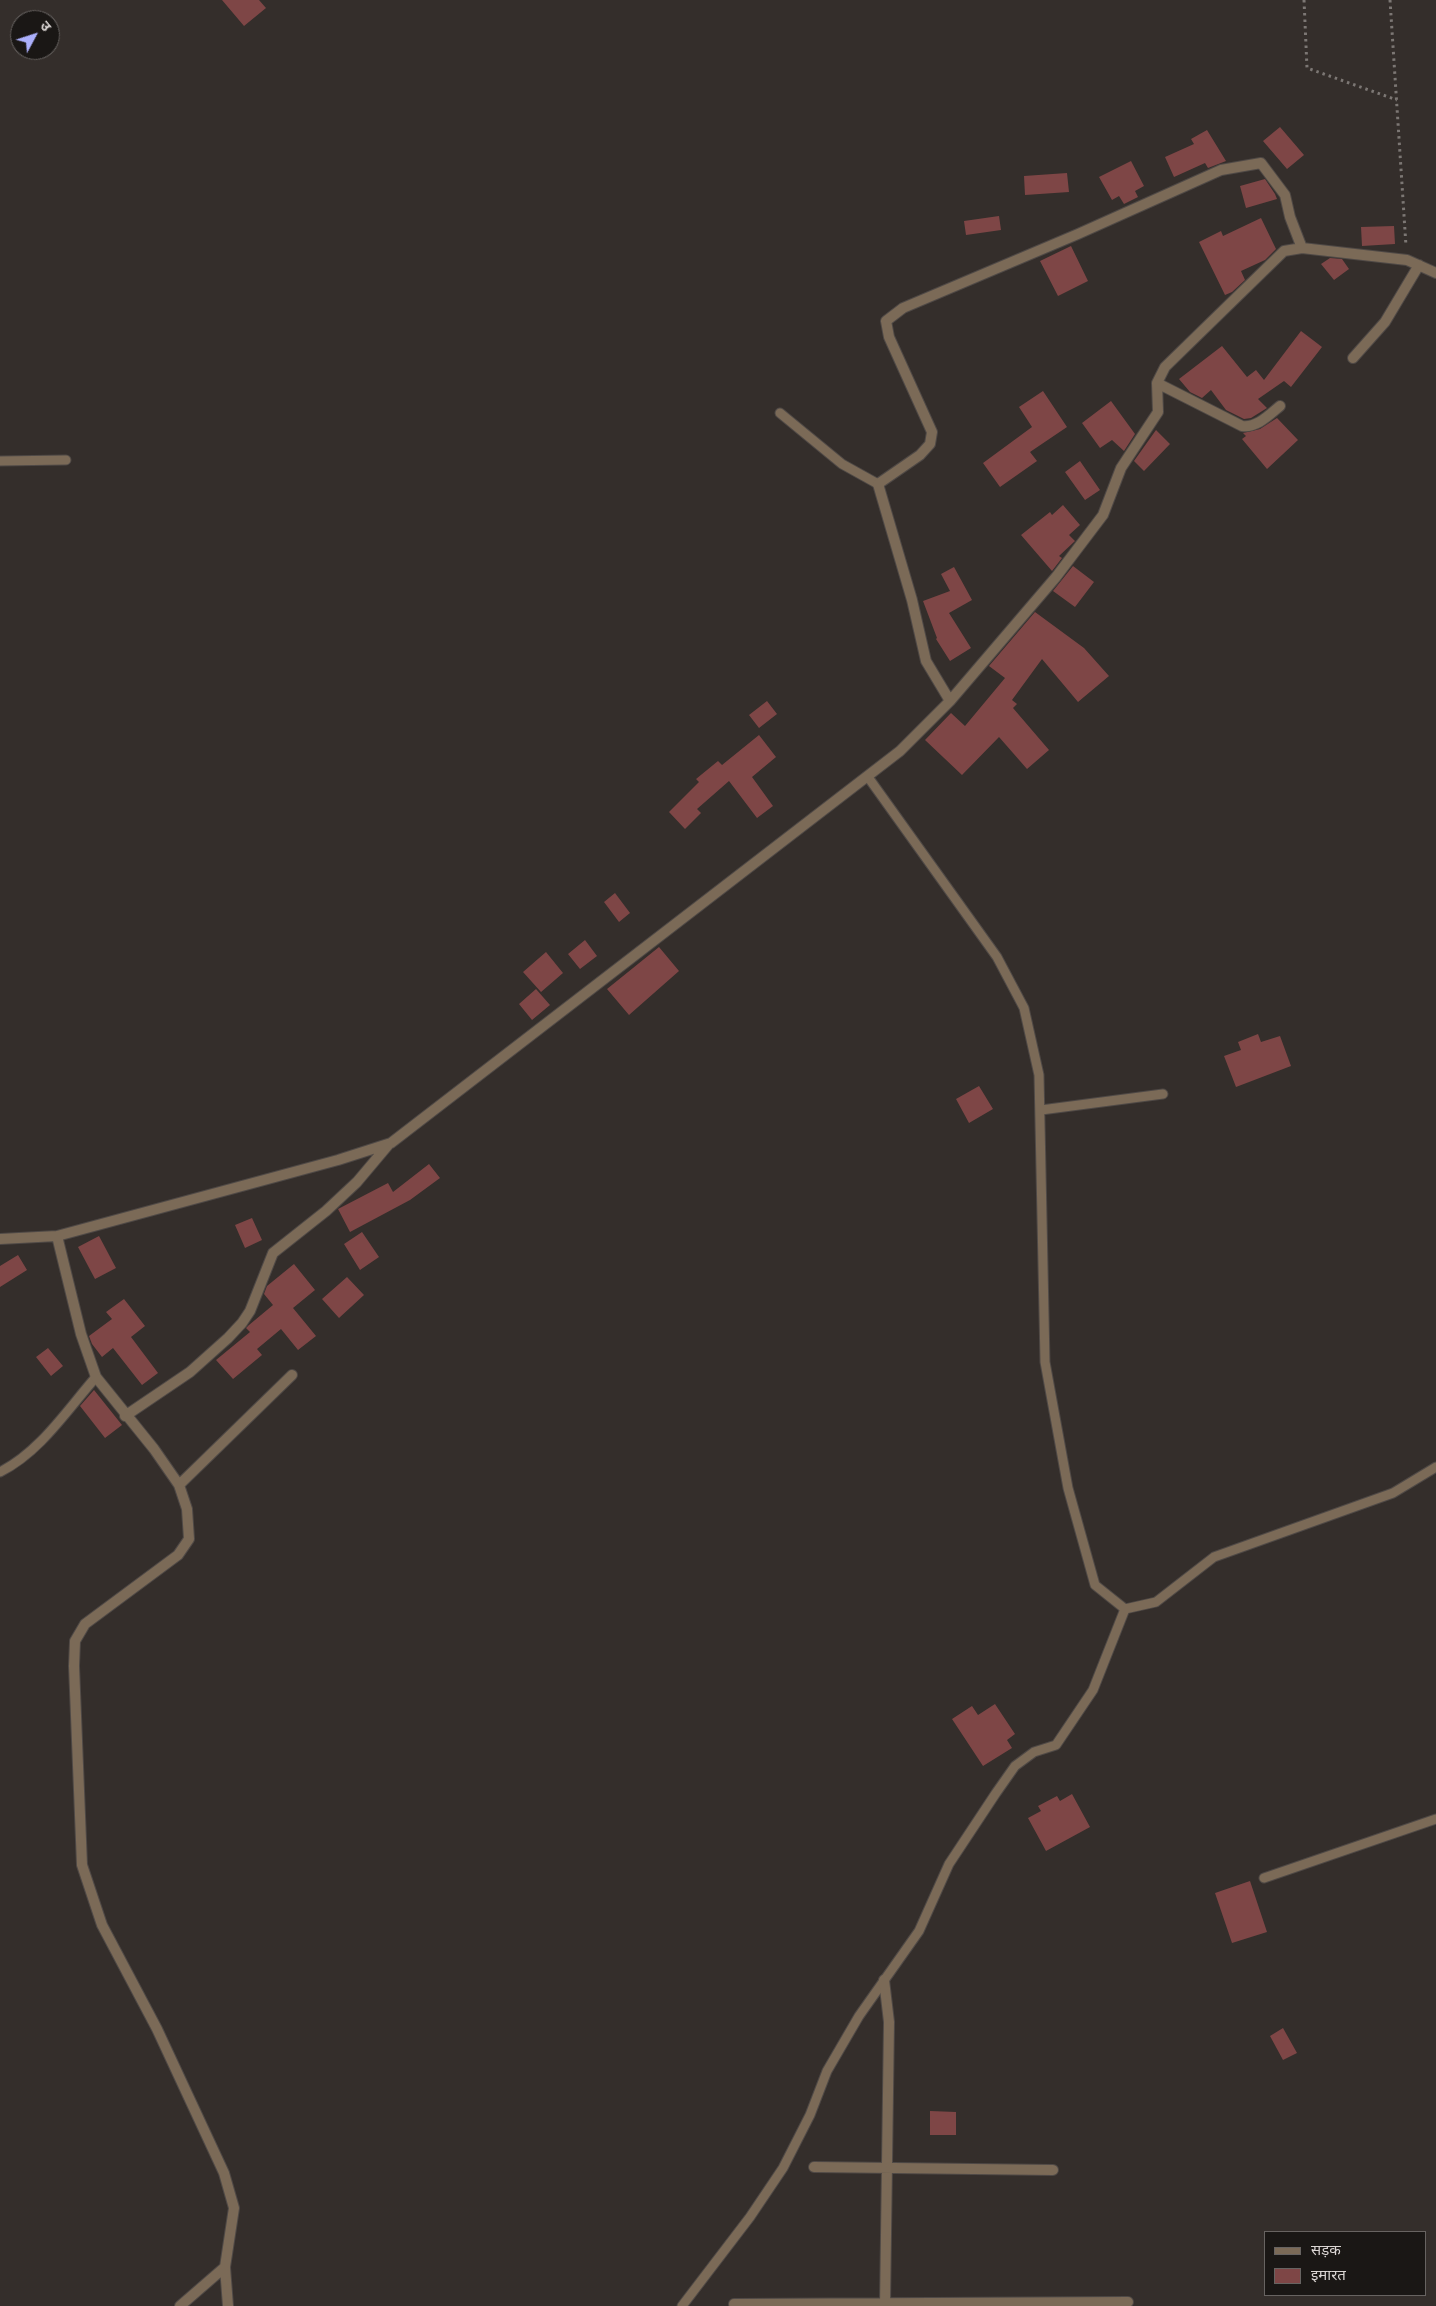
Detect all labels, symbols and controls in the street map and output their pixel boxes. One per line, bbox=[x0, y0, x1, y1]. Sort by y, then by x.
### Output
north arrow bbox=[10, 10, 60, 60]
text: उ bbox=[36, 17, 55, 35]
legend bbox=[1264, 2231, 1426, 2296]
text: सड़क bbox=[1311, 2240, 1341, 2259]
text: इमारत bbox=[1311, 2265, 1346, 2284]

